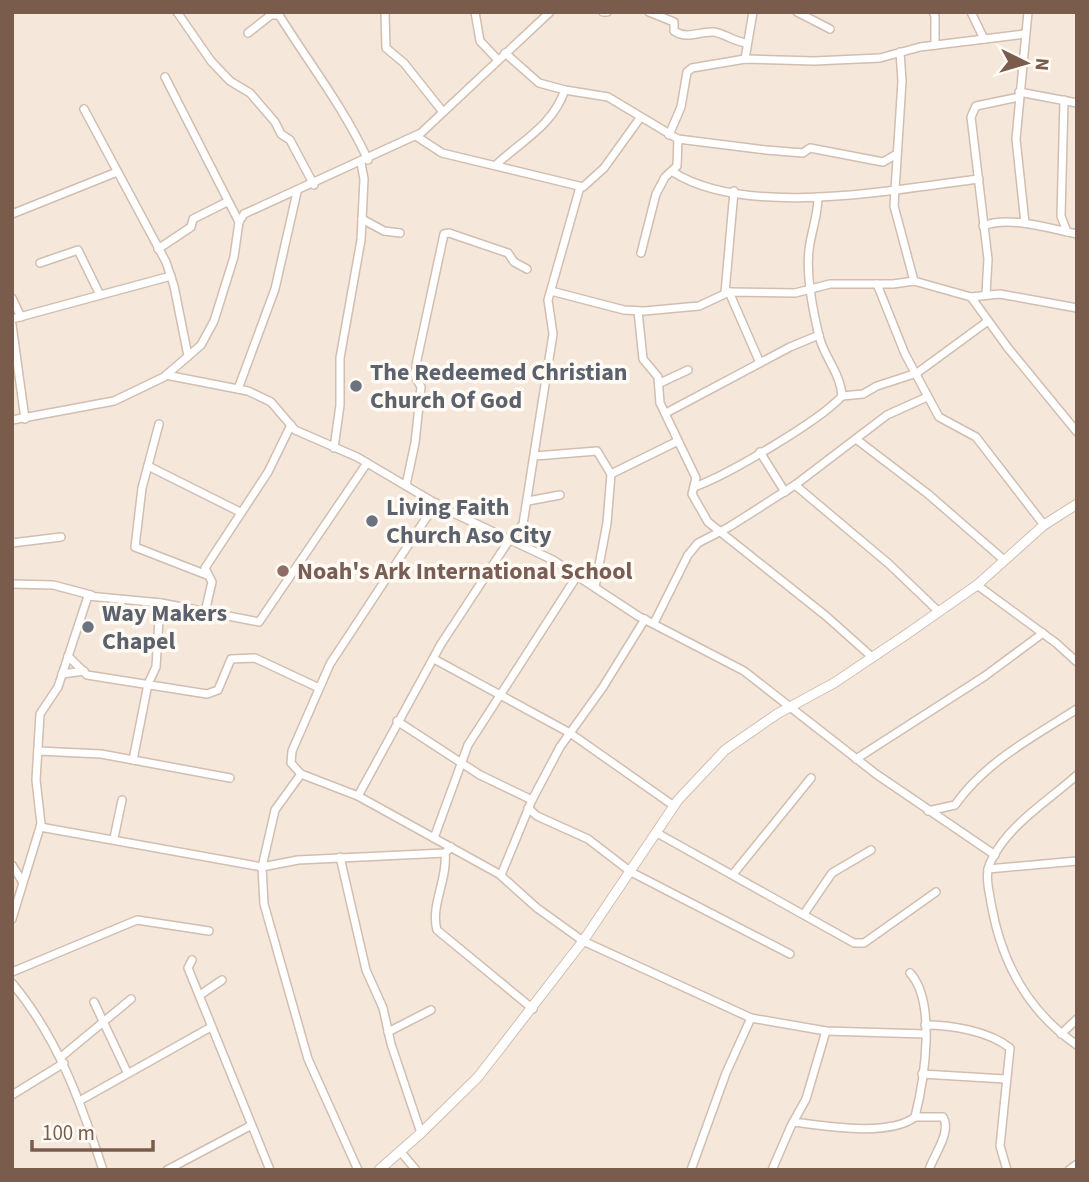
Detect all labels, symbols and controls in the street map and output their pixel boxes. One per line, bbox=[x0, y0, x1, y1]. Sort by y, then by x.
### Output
north arrow bbox=[991, 28, 1061, 98]
text: N bbox=[1027, 57, 1055, 72]
place label: The Redeemed Christian Church Of God bbox=[370, 355, 628, 418]
marker: The Redeemed Christian Church Of God bbox=[348, 378, 364, 394]
place label: Living Faith Church Aso City bbox=[386, 490, 552, 553]
marker: Living Faith Church Aso City bbox=[364, 513, 380, 529]
place label: Noah's Ark International School bbox=[297, 554, 632, 589]
marker: Noah's Ark International School bbox=[275, 563, 291, 579]
place label: Way Makers Chapel bbox=[102, 596, 227, 659]
marker: Way Makers Chapel bbox=[80, 619, 96, 635]
scale bar bbox=[32, 1108, 152, 1152]
text: 100 m bbox=[42, 1118, 95, 1148]

